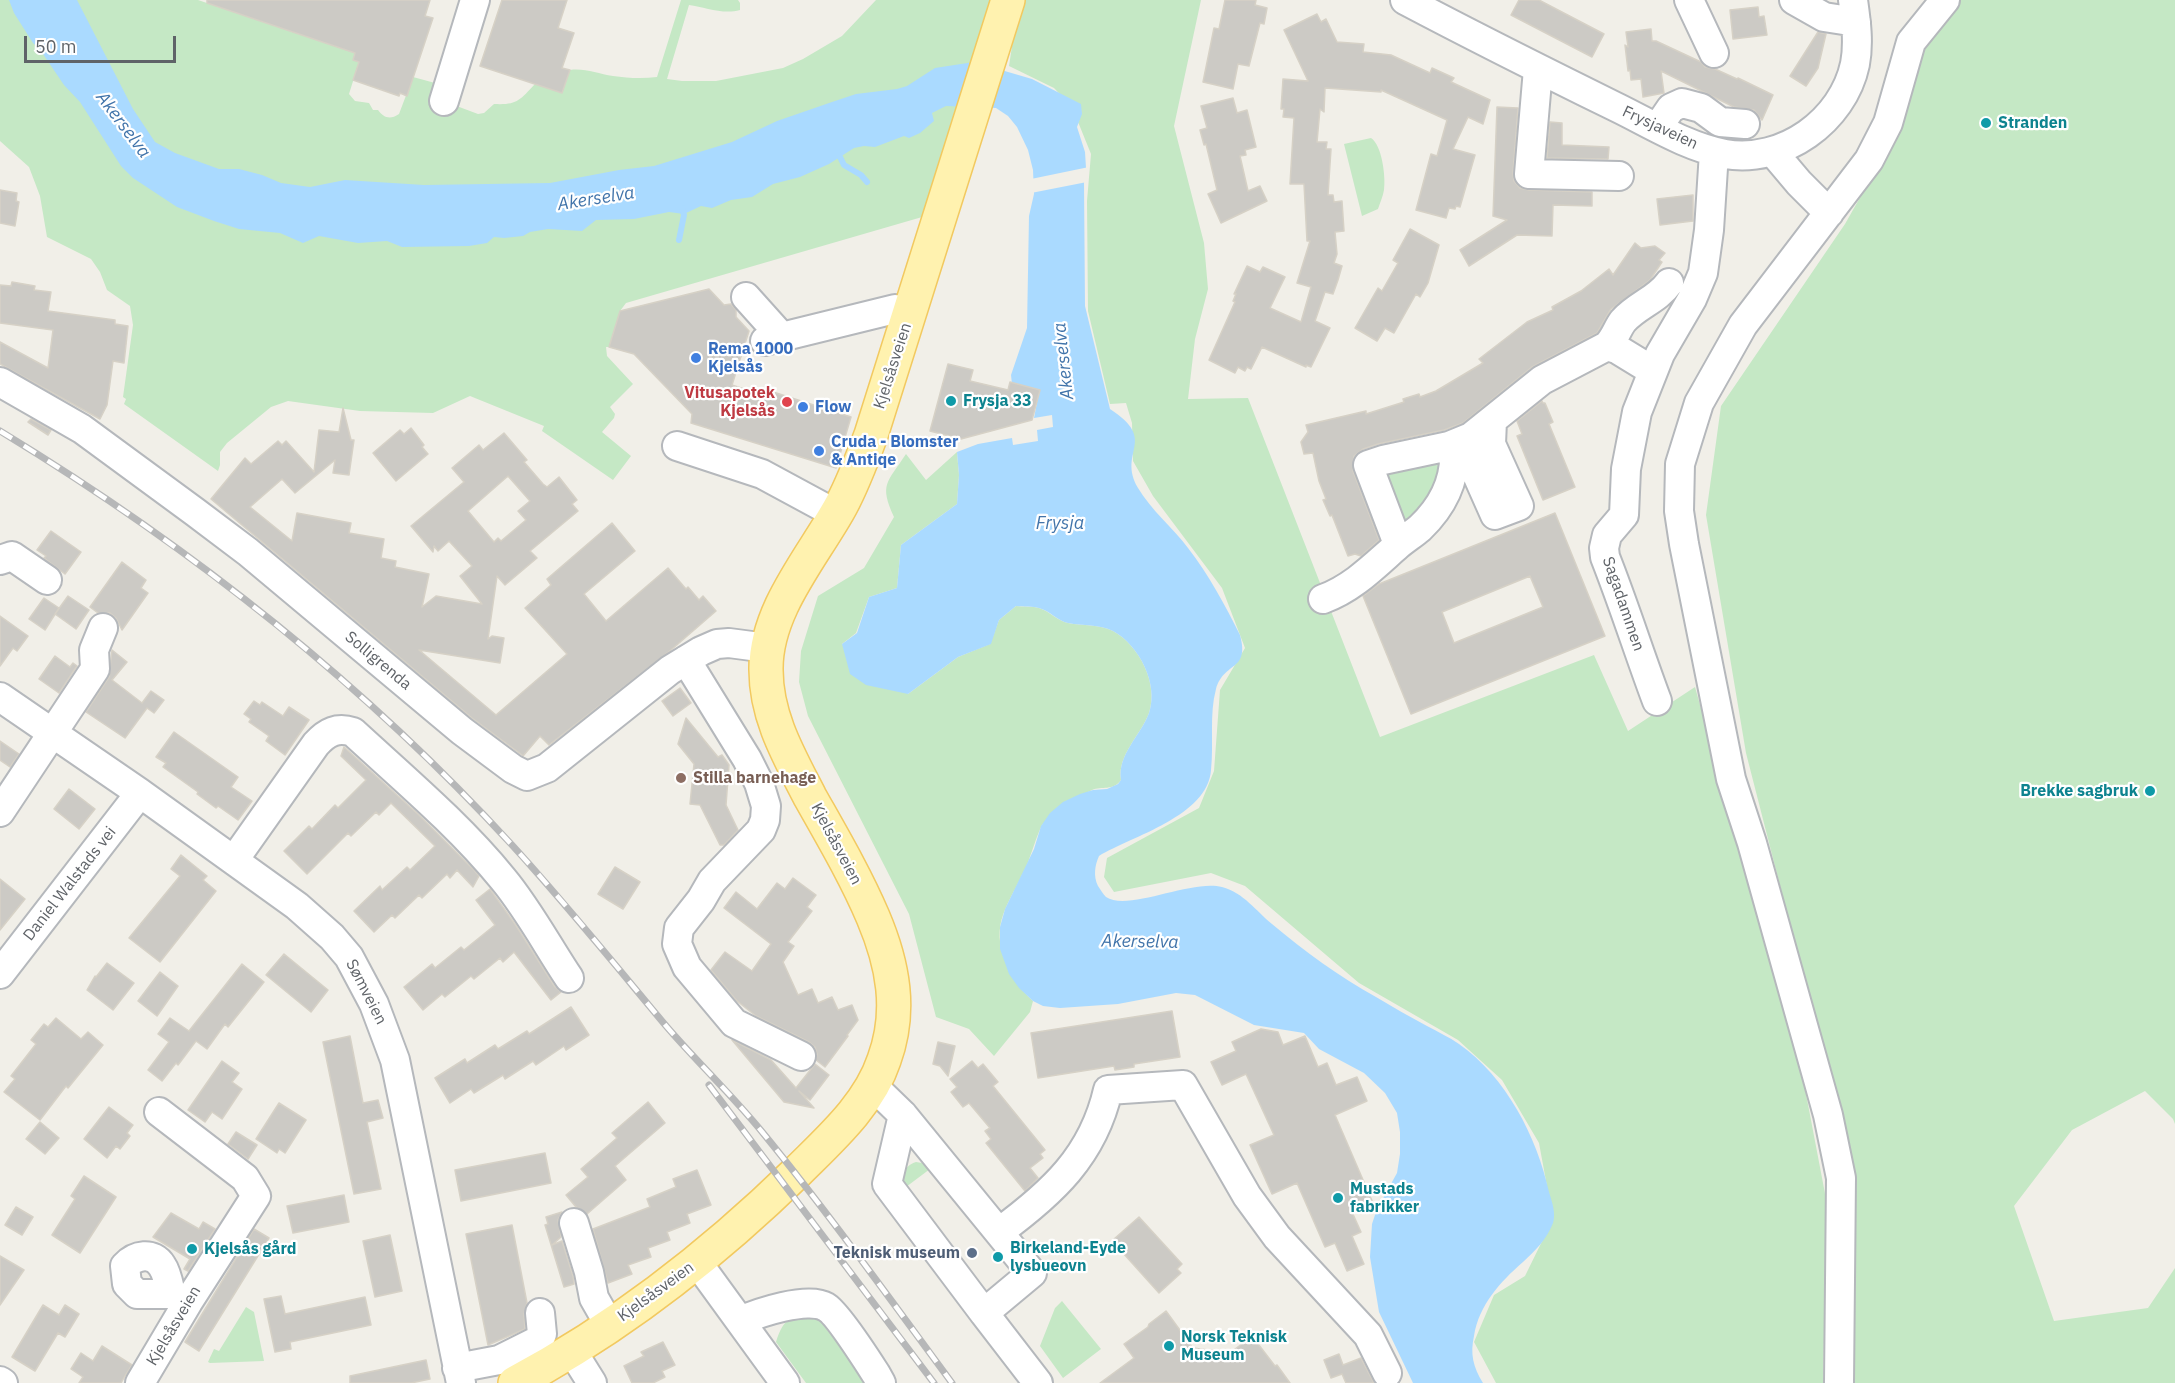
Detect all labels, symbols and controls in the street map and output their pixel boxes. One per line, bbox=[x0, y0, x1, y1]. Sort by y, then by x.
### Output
scale bar bbox=[27, 24, 178, 62]
text: 50 m bbox=[35, 35, 77, 58]
water label: Akerselva bbox=[91, 88, 155, 162]
street label: Frysjaveien bbox=[1619, 102, 1701, 154]
place label: Stranden bbox=[1998, 113, 2067, 133]
marker: Stranden bbox=[1979, 116, 1993, 130]
water label: Akerselva bbox=[556, 182, 636, 216]
street label: Kjelsåsveien bbox=[870, 320, 916, 412]
water label: Akerselva bbox=[1049, 321, 1079, 401]
place label: Rema 1000 Kjelsås bbox=[708, 339, 793, 377]
marker: Rema 1000 Kjelsås bbox=[689, 351, 703, 365]
place label: Vitusapotek Kjelsås bbox=[684, 383, 775, 421]
place label: Frysja 33 bbox=[963, 391, 1032, 411]
marker: Frysja 33 bbox=[944, 394, 958, 408]
marker: Vitusapotek Kjelsås bbox=[780, 395, 794, 409]
place label: Flow bbox=[815, 397, 852, 417]
marker: Flow bbox=[796, 400, 810, 414]
place label: Cruda - Blomster & Antiqe bbox=[831, 432, 959, 470]
marker: Cruda - Blomster & Antiqe bbox=[812, 444, 826, 458]
water label: Frysja bbox=[1036, 513, 1084, 535]
street label: Sagadammen bbox=[1598, 554, 1648, 654]
street label: Solligrenda bbox=[341, 628, 415, 694]
place label: Stilla barnehage bbox=[693, 768, 816, 788]
marker: Stilla barnehage bbox=[674, 771, 688, 785]
place label: Brekke sagbruk bbox=[2020, 781, 2138, 801]
marker: Brekke sagbruk bbox=[2143, 784, 2157, 798]
street label: Kjelsåsveien bbox=[806, 800, 866, 888]
street label: Daniel Walstads vei bbox=[19, 823, 121, 945]
water label: Akerselva bbox=[1101, 931, 1179, 953]
street label: Sømveien bbox=[341, 956, 391, 1028]
place label: Mustads fabrikker bbox=[1350, 1179, 1419, 1217]
marker: Mustads fabrikker bbox=[1331, 1191, 1345, 1205]
place label: Birkeland-Eyde lysbueovn bbox=[1010, 1238, 1126, 1276]
place label: Kjelsås gård bbox=[204, 1239, 297, 1259]
marker: Kjelsås gård bbox=[185, 1242, 199, 1256]
place label: Teknisk museum bbox=[834, 1243, 960, 1263]
marker: Teknisk museum bbox=[965, 1246, 979, 1260]
marker: Birkeland-Eyde lysbueovn bbox=[991, 1250, 1005, 1264]
street label: Kjelsåsveien bbox=[614, 1258, 698, 1326]
street label: Kjelsåsveien bbox=[143, 1283, 205, 1369]
place label: Norsk Teknisk Museum bbox=[1181, 1327, 1287, 1365]
marker: Norsk Teknisk Museum bbox=[1162, 1339, 1176, 1353]

